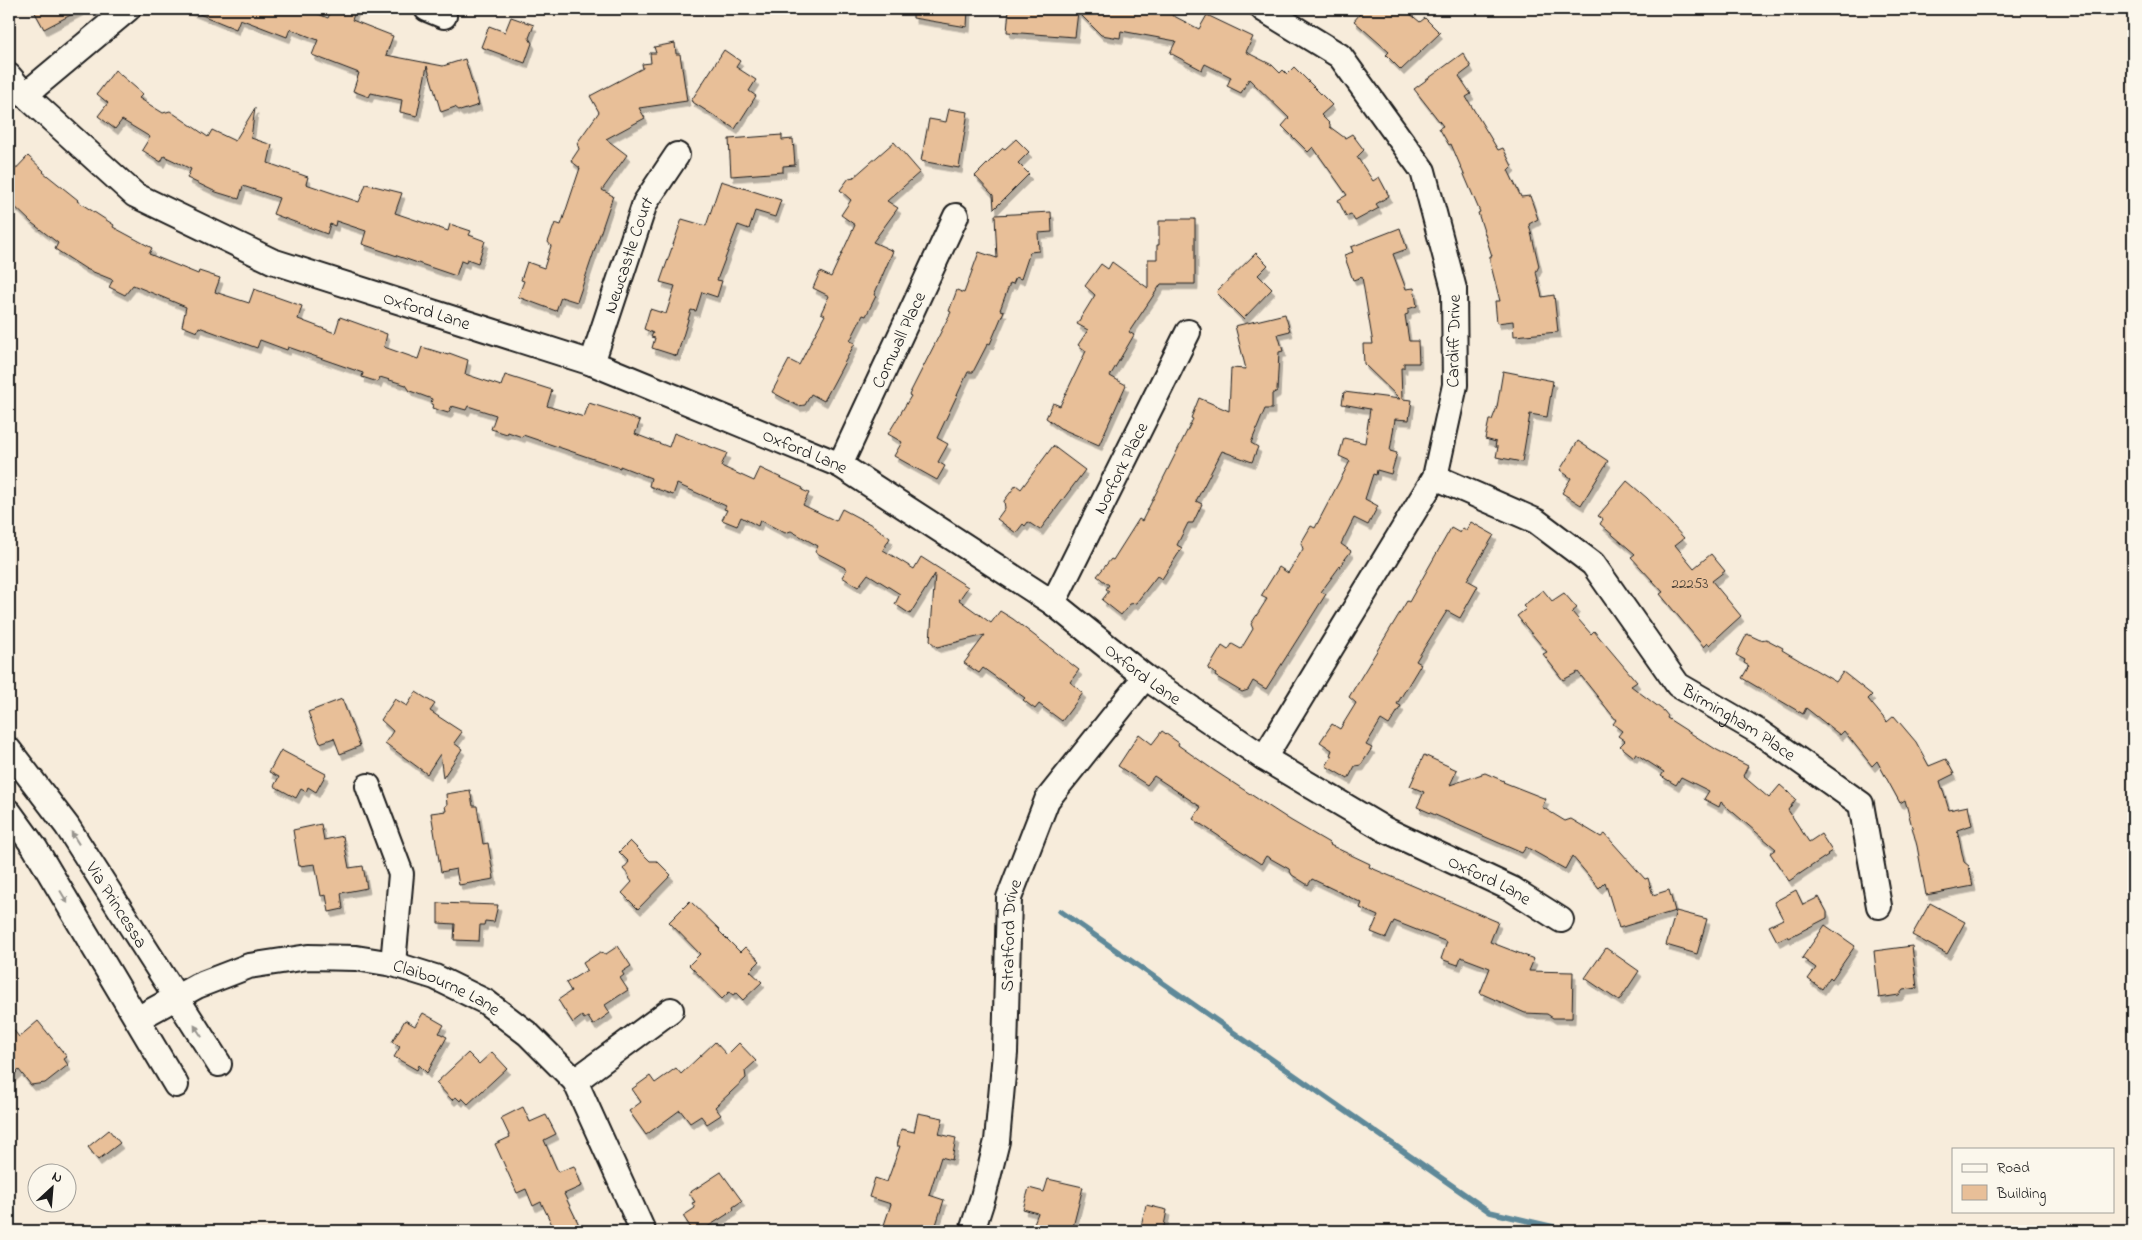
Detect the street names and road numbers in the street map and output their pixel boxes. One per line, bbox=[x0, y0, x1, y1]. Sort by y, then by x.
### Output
street label: Newcastle Court bbox=[598, 192, 661, 317]
street label: Oxford Lane bbox=[379, 286, 474, 339]
street label: Cornwall Place bbox=[866, 287, 934, 393]
street label: Cardiff Drive bbox=[1441, 293, 1469, 388]
street label: Norfork Place bbox=[1088, 417, 1156, 519]
street label: Oxford Lane bbox=[758, 423, 853, 482]
street label: Oxford Lane bbox=[1098, 638, 1186, 713]
street label: Birmingham Place bbox=[1676, 678, 1801, 769]
street label: Oxford Lane bbox=[1443, 850, 1536, 913]
street label: Via Princessa bbox=[78, 857, 153, 954]
street label: Stratford Drive bbox=[996, 875, 1031, 992]
street label: Claibourne Lane bbox=[389, 954, 506, 1024]

